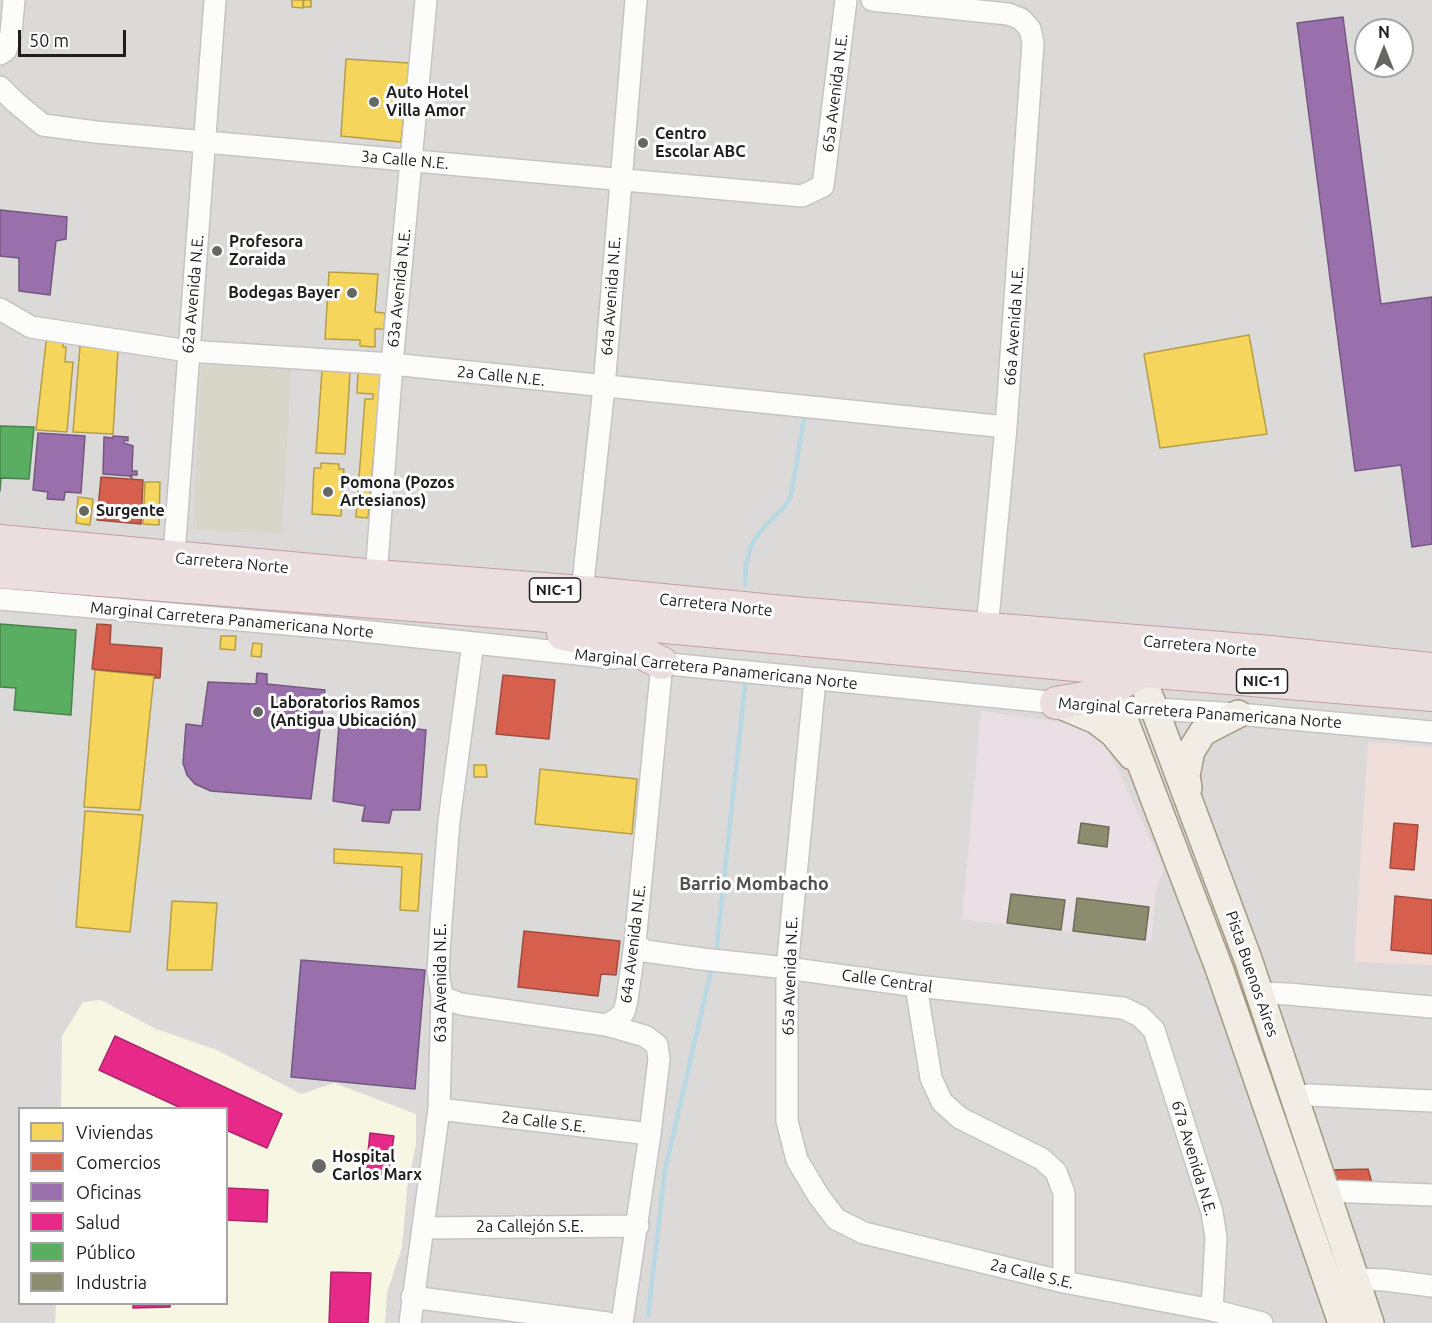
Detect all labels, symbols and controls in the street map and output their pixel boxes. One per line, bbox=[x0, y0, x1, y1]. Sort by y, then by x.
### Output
scale bar bbox=[21, 18, 129, 56]
north arrow bbox=[1354, 18, 1414, 78]
text: N bbox=[1378, 23, 1390, 41]
text: 50 m bbox=[29, 30, 69, 50]
street label: 65a Avenida N.E. bbox=[818, 33, 852, 153]
place label: Auto Hotel Villa Amor bbox=[386, 83, 469, 121]
marker: Auto Hotel Villa Amor bbox=[367, 95, 381, 109]
place label: Centro Escolar ABC bbox=[655, 124, 745, 162]
marker: Centro Escolar ABC bbox=[636, 136, 650, 150]
street label: 3a Calle N.E. bbox=[360, 147, 450, 173]
street label: 63a Avenida N.E. bbox=[383, 228, 415, 348]
place label: Profesora Zoraida bbox=[229, 232, 303, 270]
street label: 62a Avenida N.E. bbox=[178, 234, 208, 354]
street label: 64a Avenida N.E. bbox=[597, 236, 625, 356]
marker: Profesora Zoraida bbox=[210, 244, 224, 258]
street label: 66a Avenida N.E. bbox=[1000, 266, 1028, 386]
place label: Bodegas Bayer bbox=[228, 283, 340, 303]
marker: Bodegas Bayer bbox=[345, 286, 359, 300]
street label: 2a Calle N.E. bbox=[456, 362, 546, 390]
place label: Pomona (Pozos Artesianos) bbox=[340, 473, 455, 511]
marker: Pomona (Pozos Artesianos) bbox=[321, 485, 335, 499]
place label: Surgente bbox=[96, 501, 165, 521]
marker: Surgente bbox=[77, 504, 91, 518]
street label: Carretera Norte bbox=[174, 548, 290, 578]
road number: NIC-1 bbox=[530, 578, 580, 602]
street label: Carretera Norte bbox=[658, 589, 774, 621]
street label: Marginal Carretera Panamericana Norte bbox=[89, 598, 375, 642]
street label: Carretera Norte bbox=[1142, 631, 1258, 661]
street label: Marginal Carretera Panamericana Norte bbox=[573, 645, 859, 693]
road number: NIC-1 bbox=[1236, 669, 1288, 693]
place label: Laboratorios Ramos (Antigua Ubicación) bbox=[270, 693, 420, 731]
street label: Marginal Carretera Panamericana Norte bbox=[1057, 693, 1343, 733]
marker: Laboratorios Ramos (Antigua Ubicación) bbox=[251, 705, 265, 719]
district label: Barrio Mombacho bbox=[679, 873, 829, 895]
street label: 64a Avenida N.E. bbox=[616, 884, 650, 1004]
street label: Pista Buenos Aires bbox=[1221, 909, 1283, 1039]
street label: 65a Avenida N.E. bbox=[778, 916, 802, 1036]
street label: 63a Avenida N.E. bbox=[431, 923, 451, 1043]
street label: Calle Central bbox=[840, 965, 934, 997]
street label: 67a Avenida N.E. bbox=[1167, 1098, 1221, 1218]
legend bbox=[18, 1107, 228, 1305]
street label: 2a Calle S.E. bbox=[500, 1107, 588, 1137]
text: Viviendas bbox=[76, 1122, 153, 1142]
place label: Hospital Carlos Marx bbox=[332, 1147, 422, 1185]
text: Comercios bbox=[76, 1152, 161, 1172]
marker: Hospital Carlos Marx bbox=[310, 1157, 328, 1175]
text: Oficinas bbox=[76, 1182, 141, 1202]
text: Salud bbox=[76, 1212, 120, 1232]
street label: 2a Callejón S.E. bbox=[476, 1217, 584, 1237]
text: Público bbox=[76, 1242, 136, 1262]
street label: 2a Calle S.E. bbox=[988, 1255, 1076, 1293]
text: Industria bbox=[76, 1272, 147, 1292]

